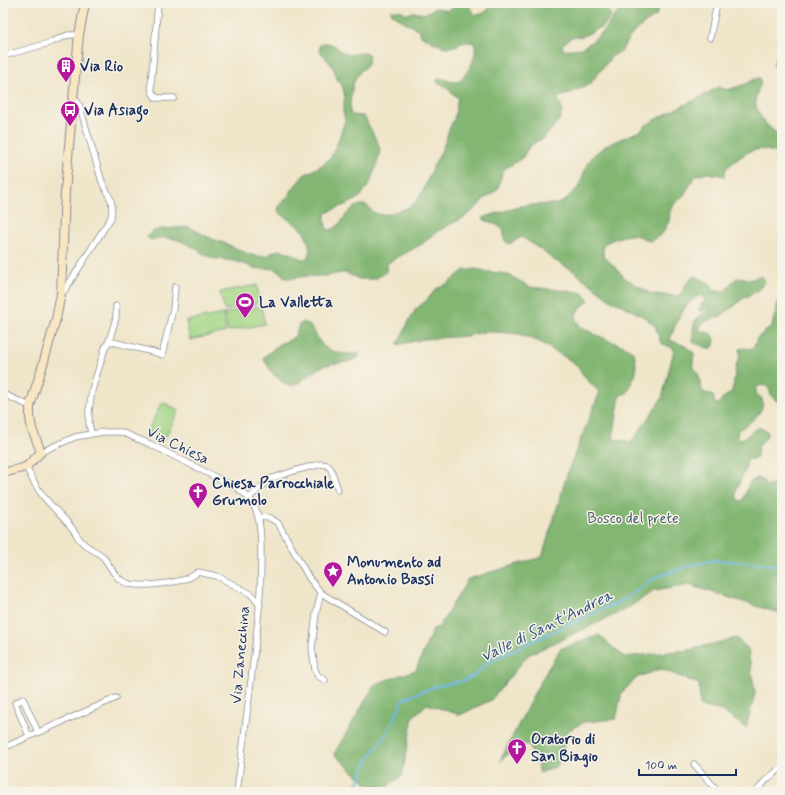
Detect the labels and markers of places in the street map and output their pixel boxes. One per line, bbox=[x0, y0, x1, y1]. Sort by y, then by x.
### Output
building icon: Via Rio bbox=[55, 55, 77, 83]
place label: Via Rio bbox=[80, 57, 124, 77]
bus stop icon: Via Asiago bbox=[59, 99, 81, 127]
place label: Via Asiago bbox=[84, 101, 149, 123]
sports icon: La Valletta bbox=[234, 291, 256, 319]
place label: La Valletta bbox=[259, 293, 333, 313]
place label: Chiesa Parrocchiale Grumolo bbox=[212, 474, 334, 511]
church icon: Chiesa Parrocchiale Grumolo bbox=[187, 481, 209, 509]
place label: Monumento ad Antonio Bassi bbox=[347, 553, 441, 590]
place icon: Monumento ad Antonio Bassi bbox=[322, 560, 344, 588]
place label: Oratorio di San Biagio bbox=[531, 730, 598, 768]
church icon: Oratorio di San Biagio bbox=[506, 737, 528, 765]

